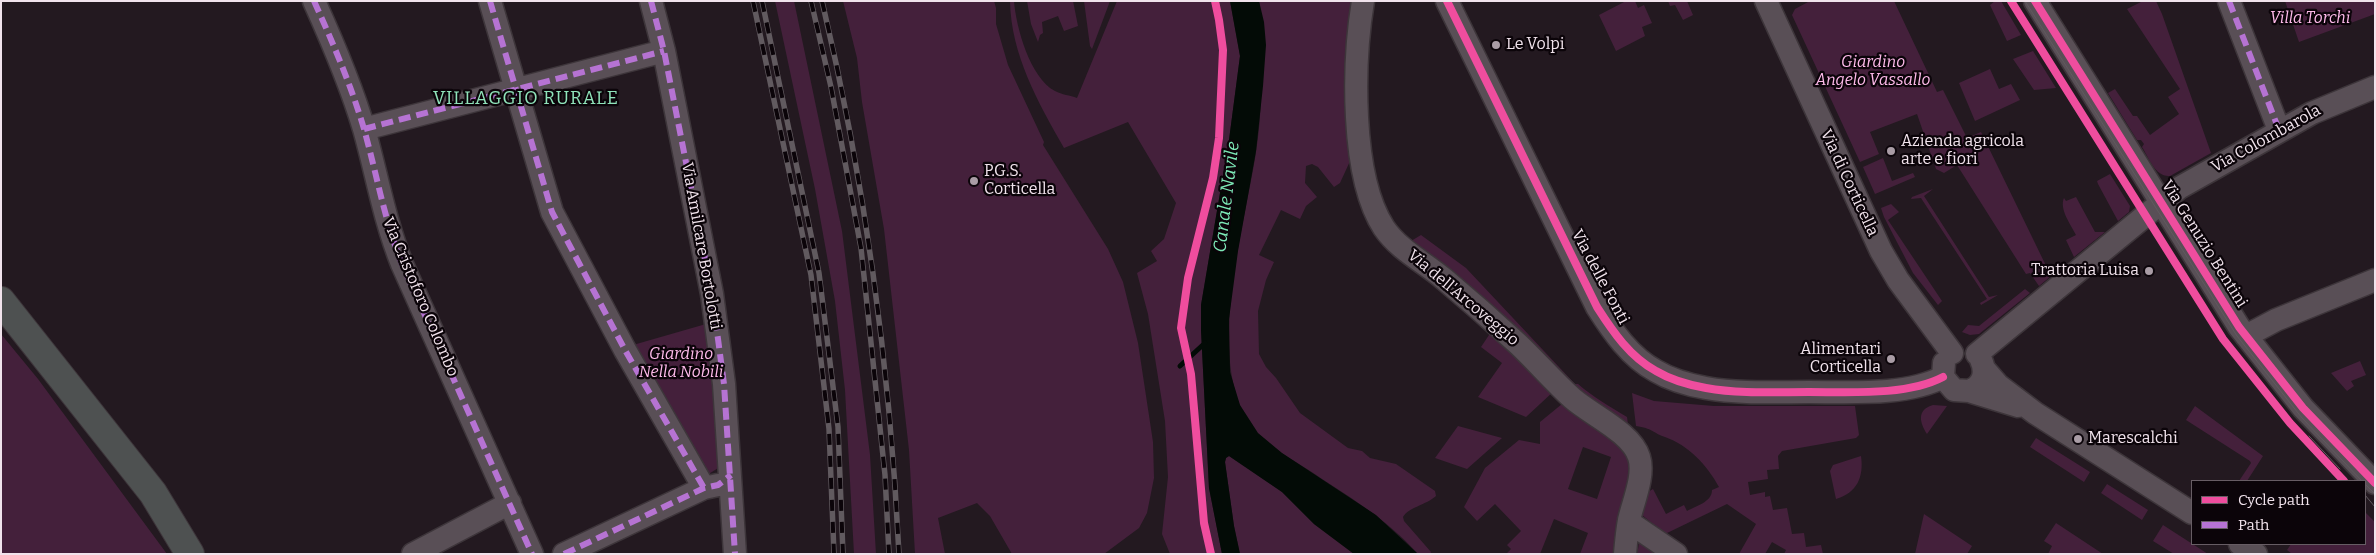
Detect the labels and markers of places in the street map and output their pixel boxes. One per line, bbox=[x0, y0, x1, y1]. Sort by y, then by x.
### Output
place label: Le Volpi bbox=[1506, 35, 1565, 55]
marker: Le Volpi bbox=[1490, 39, 1502, 51]
place label: Azienda agricola arte e fiori bbox=[1901, 132, 2024, 170]
marker: Azienda agricola arte e fiori bbox=[1885, 145, 1897, 157]
place label: P.G.S. Corticella bbox=[984, 162, 1055, 200]
marker: P.G.S. Corticella bbox=[968, 175, 980, 187]
place label: Trattoria Luisa bbox=[2031, 261, 2139, 281]
marker: Trattoria Luisa bbox=[2143, 265, 2155, 277]
place label: Alimentari Corticella bbox=[1800, 340, 1881, 378]
marker: Alimentari Corticella bbox=[1885, 353, 1897, 365]
place label: Marescalchi bbox=[2088, 429, 2178, 449]
marker: Marescalchi bbox=[2072, 433, 2084, 445]

